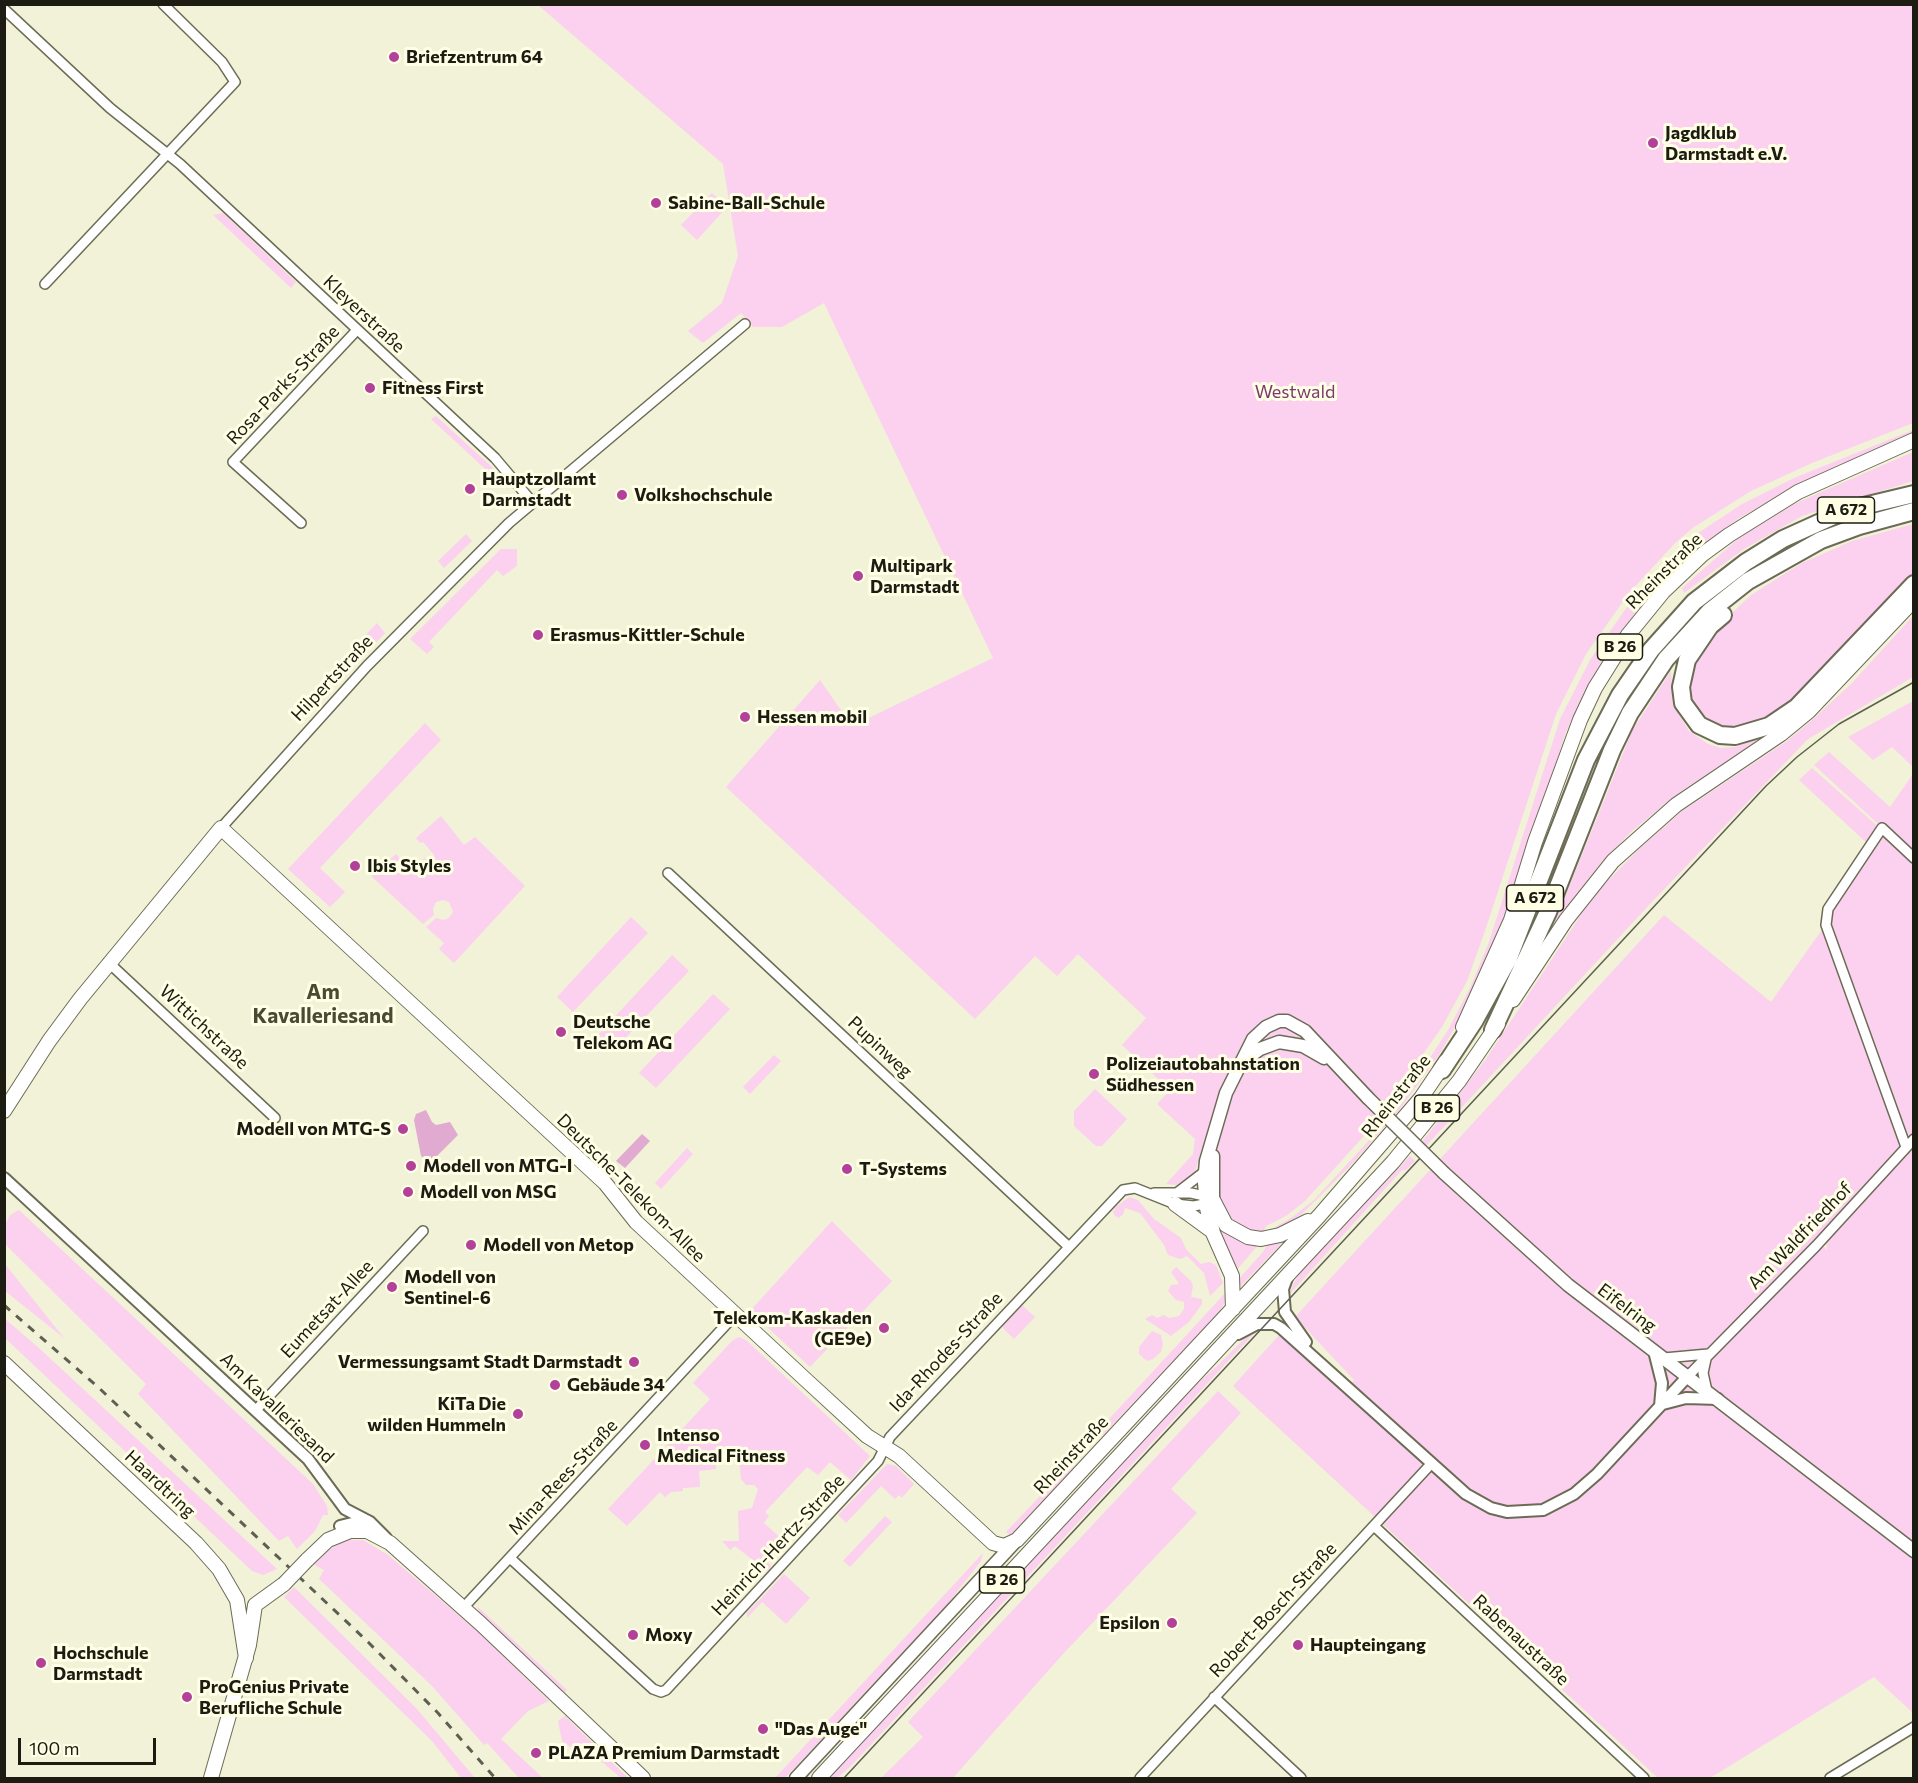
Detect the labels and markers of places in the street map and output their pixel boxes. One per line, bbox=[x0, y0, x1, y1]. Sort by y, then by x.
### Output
place label: Briefzentrum 64 bbox=[406, 46, 543, 68]
marker: Briefzentrum 64 bbox=[387, 50, 401, 64]
place label: Jagdklub Darmstadt e.V. bbox=[1665, 122, 1787, 164]
marker: Jagdklub Darmstadt e.V. bbox=[1646, 136, 1660, 150]
place label: Sabine-Ball-Schule bbox=[668, 192, 825, 214]
marker: Sabine-Ball-Schule bbox=[649, 196, 663, 210]
place label: Fitness First bbox=[382, 377, 484, 399]
marker: Fitness First bbox=[363, 381, 377, 395]
place label: Hauptzollamt Darmstadt bbox=[482, 468, 596, 510]
marker: Hauptzollamt Darmstadt bbox=[463, 482, 477, 496]
place label: Volkshochschule bbox=[634, 484, 772, 506]
marker: Volkshochschule bbox=[615, 488, 629, 502]
place label: Multipark Darmstadt bbox=[870, 555, 959, 598]
marker: Multipark Darmstadt bbox=[851, 569, 865, 583]
place label: Erasmus-Kittler-Schule bbox=[550, 624, 745, 646]
marker: Erasmus-Kittler-Schule bbox=[531, 628, 545, 642]
place label: Hessen mobil bbox=[757, 706, 867, 728]
marker: Hessen mobil bbox=[738, 710, 752, 724]
place label: Ibis Styles bbox=[367, 855, 451, 877]
marker: Ibis Styles bbox=[348, 859, 362, 873]
place label: Deutsche Telekom AG bbox=[573, 1011, 672, 1054]
marker: Deutsche Telekom AG bbox=[554, 1025, 568, 1039]
place label: Polizeiautobahnstation Südhessen bbox=[1106, 1053, 1300, 1096]
marker: Polizeiautobahnstation Südhessen bbox=[1087, 1067, 1101, 1081]
place label: Modell von MTG-S bbox=[236, 1118, 391, 1140]
marker: Modell von MTG-S bbox=[396, 1122, 410, 1136]
place label: Modell von MTG-I bbox=[423, 1155, 573, 1177]
place label: T-Systems bbox=[859, 1158, 947, 1180]
marker: Modell von MTG-I bbox=[404, 1159, 418, 1173]
marker: T-Systems bbox=[840, 1162, 854, 1176]
place label: Modell von MSG bbox=[420, 1181, 557, 1203]
marker: Modell von MSG bbox=[401, 1185, 415, 1199]
place label: Modell von Metop bbox=[483, 1234, 634, 1256]
marker: Modell von Metop bbox=[464, 1238, 478, 1252]
place label: Modell von Sentinel-6 bbox=[404, 1266, 496, 1308]
marker: Modell von Sentinel-6 bbox=[385, 1280, 399, 1294]
place label: Telekom-Kaskaden (GE9e) bbox=[713, 1307, 872, 1350]
marker: Telekom-Kaskaden (GE9e) bbox=[877, 1321, 891, 1335]
place label: Vermessungsamt Stadt Darmstadt bbox=[338, 1351, 622, 1373]
marker: Vermessungsamt Stadt Darmstadt bbox=[627, 1355, 641, 1369]
place label: Gebäude 34 bbox=[567, 1374, 665, 1396]
marker: Gebäude 34 bbox=[548, 1378, 562, 1392]
place label: KiTa Die wilden Hummeln bbox=[367, 1393, 506, 1436]
marker: KiTa Die wilden Hummeln bbox=[511, 1407, 525, 1421]
place label: Intenso Medical Fitness bbox=[657, 1424, 785, 1466]
marker: Intenso Medical Fitness bbox=[638, 1438, 652, 1452]
place label: Epsilon bbox=[1099, 1612, 1160, 1634]
marker: Epsilon bbox=[1165, 1616, 1179, 1630]
place label: Moxy bbox=[645, 1624, 693, 1646]
marker: Moxy bbox=[626, 1628, 640, 1642]
place label: Haupteingang bbox=[1310, 1634, 1426, 1656]
marker: Haupteingang bbox=[1291, 1638, 1305, 1652]
place label: Hochschule Darmstadt bbox=[53, 1642, 149, 1684]
marker: Hochschule Darmstadt bbox=[34, 1656, 48, 1670]
place label: ProGenius Private Berufliche Schule bbox=[199, 1676, 349, 1718]
marker: ProGenius Private Berufliche Schule bbox=[180, 1690, 194, 1704]
place label: "Das Auge" bbox=[775, 1718, 867, 1740]
marker: "Das Auge" bbox=[756, 1722, 770, 1736]
place label: PLAZA Premium Darmstadt bbox=[548, 1742, 780, 1764]
marker: PLAZA Premium Darmstadt bbox=[529, 1746, 543, 1760]

